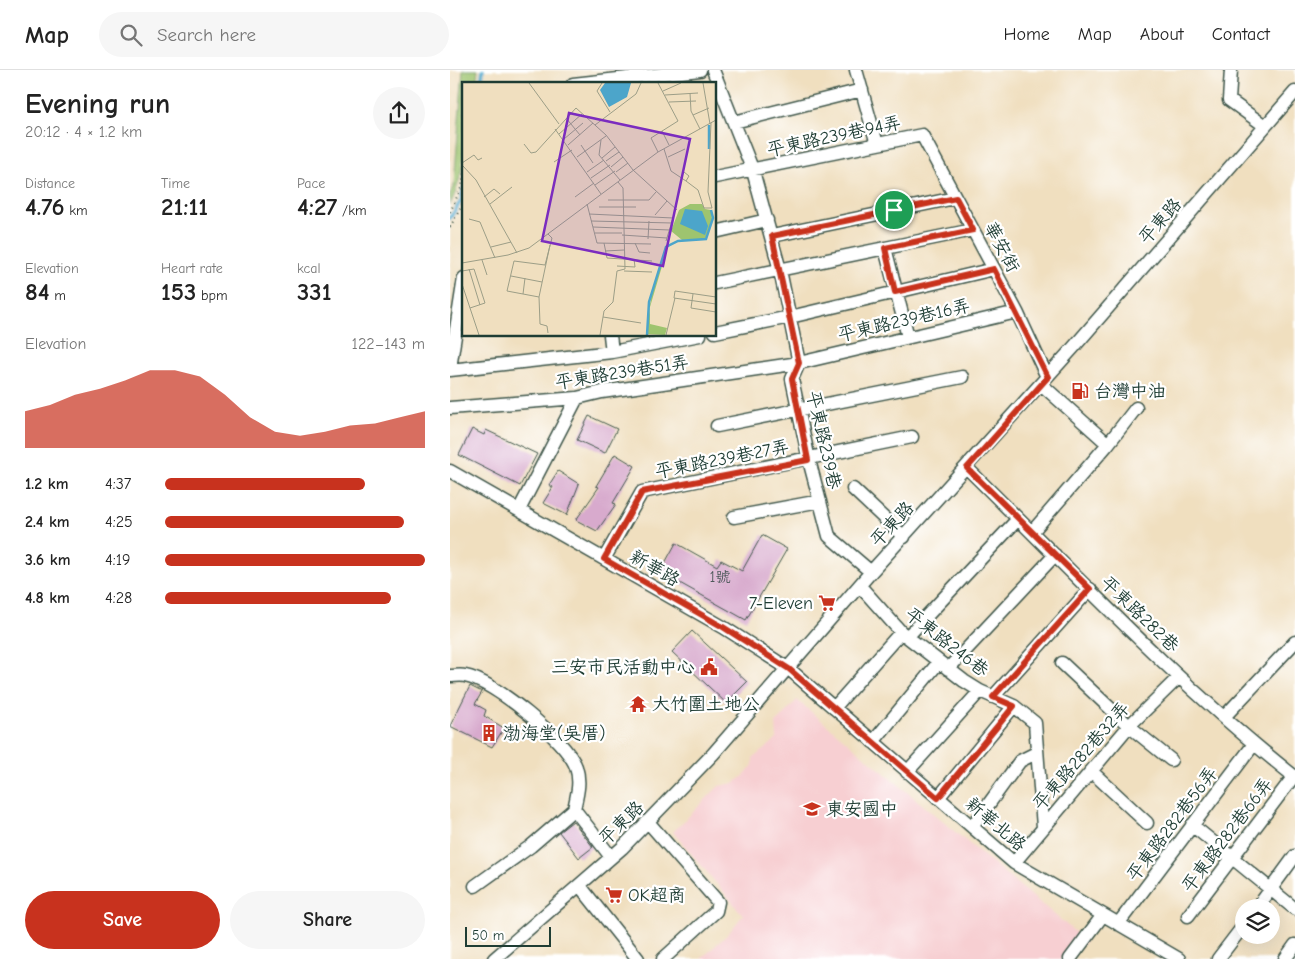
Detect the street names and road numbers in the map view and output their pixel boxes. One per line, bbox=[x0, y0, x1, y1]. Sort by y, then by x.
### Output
street label: 平東路239巷94弄 bbox=[765, 112, 903, 161]
street label: 平東路 bbox=[1135, 194, 1186, 249]
street label: 華安街 bbox=[980, 218, 1024, 276]
street label: 平東路239巷16弄 bbox=[836, 295, 972, 346]
street label: 平東路239巷51弄 bbox=[554, 352, 690, 393]
street label: 平東路239巷 bbox=[802, 389, 845, 491]
street label: 平東路239巷27弄 bbox=[653, 436, 791, 483]
street label: 平東路 bbox=[866, 497, 918, 551]
street label: 新華路 bbox=[626, 546, 683, 591]
street label: 平東路282巷 bbox=[1096, 572, 1183, 657]
street label: 平東路246巷 bbox=[901, 603, 992, 681]
street label: 平東路282巷32弄 bbox=[1029, 698, 1134, 815]
street label: 平東路282巷56弄 bbox=[1123, 763, 1222, 886]
street label: 平東路282巷66弄 bbox=[1178, 774, 1277, 897]
street label: 新華北路 bbox=[961, 793, 1030, 856]
street label: 平東路 bbox=[595, 797, 648, 850]

